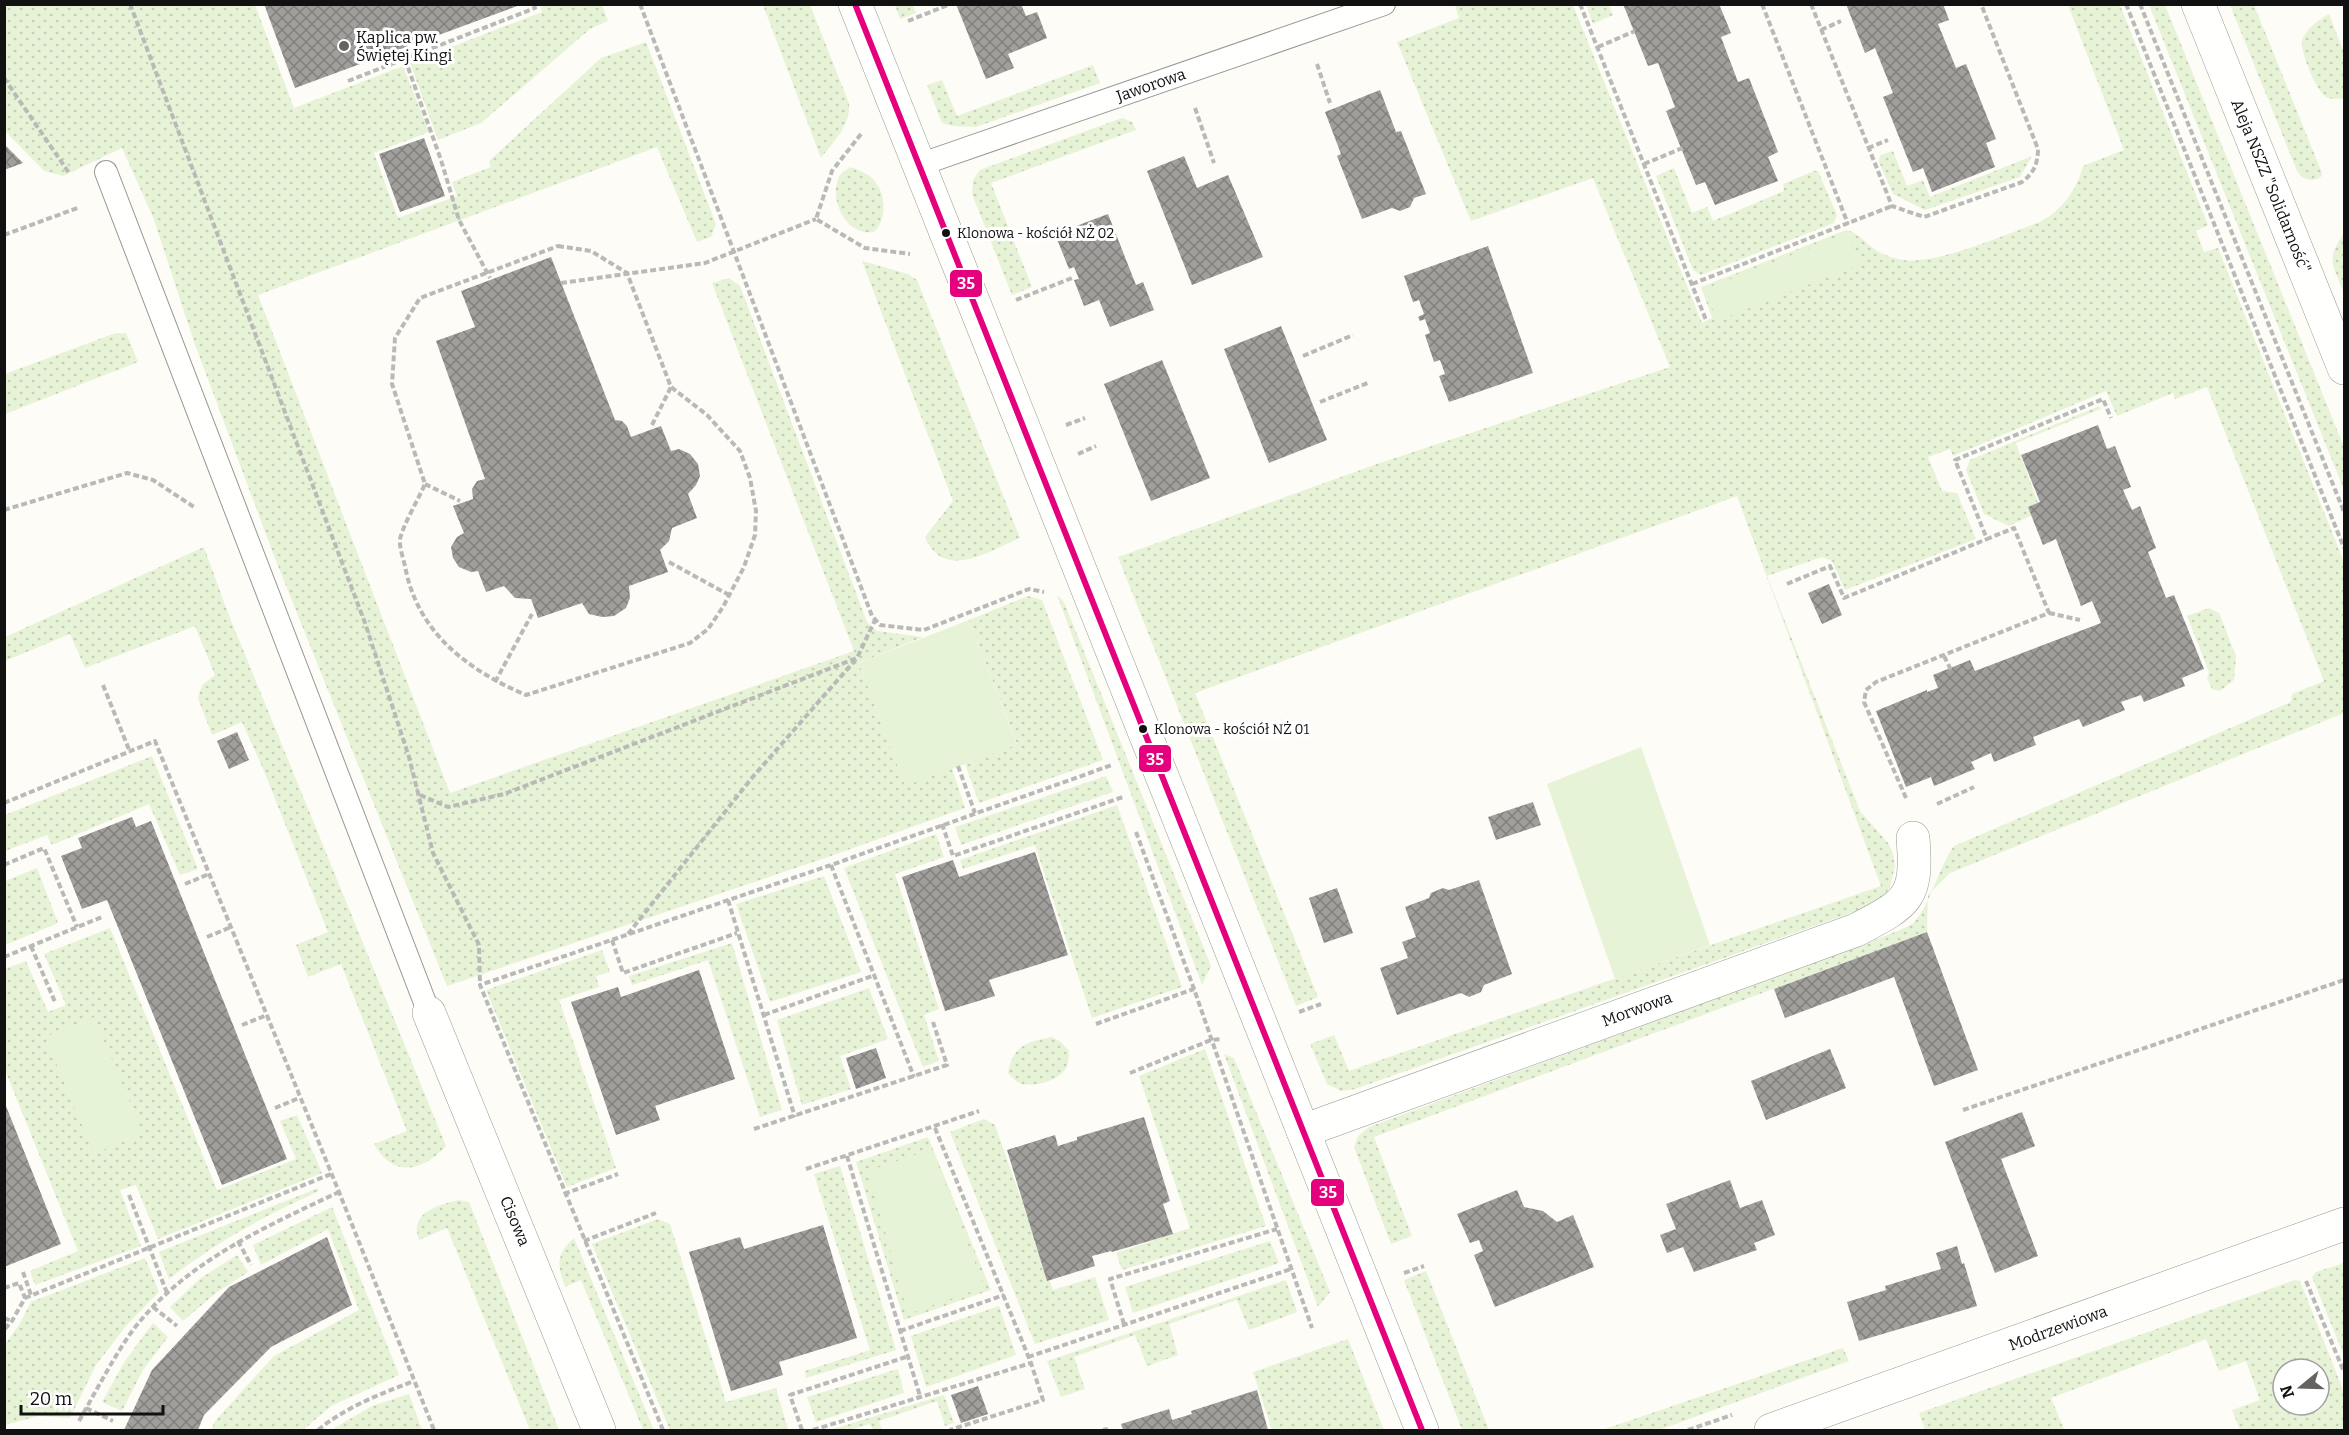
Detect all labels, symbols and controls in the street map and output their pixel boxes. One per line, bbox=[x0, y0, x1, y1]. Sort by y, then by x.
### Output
place label: Kaplica pw. Świętej Kingi bbox=[356, 28, 453, 65]
marker: Kaplica pw. Świętej Kingi bbox=[337, 39, 351, 53]
street label: Jaworowa bbox=[1113, 64, 1188, 106]
street label: Aleja NSZZ "Solidarność" bbox=[2227, 96, 2315, 276]
place label: Klonowa - kościół NŻ 02 bbox=[957, 225, 1114, 242]
marker: Klonowa - kościół NŻ 02 bbox=[940, 227, 952, 239]
line badge: 35 bbox=[949, 269, 983, 298]
text: 35 bbox=[957, 274, 975, 293]
place label: Klonowa - kościół NŻ 01 bbox=[1154, 721, 1310, 738]
marker: Klonowa - kościół NŻ 01 bbox=[1137, 723, 1149, 735]
line badge: 35 bbox=[1138, 744, 1172, 773]
text: 35 bbox=[1146, 750, 1164, 769]
street label: Morwowa bbox=[1599, 988, 1675, 1030]
line badge: 35 bbox=[1310, 1178, 1345, 1207]
text: 35 bbox=[1319, 1183, 1337, 1202]
street label: Cisowa bbox=[496, 1193, 534, 1249]
street label: Modrzewiowa bbox=[2006, 1301, 2110, 1355]
north arrow bbox=[2271, 1357, 2331, 1417]
scale bar bbox=[21, 1378, 164, 1416]
text: N bbox=[2276, 1383, 2298, 1401]
text: 20 m bbox=[30, 1388, 72, 1410]

